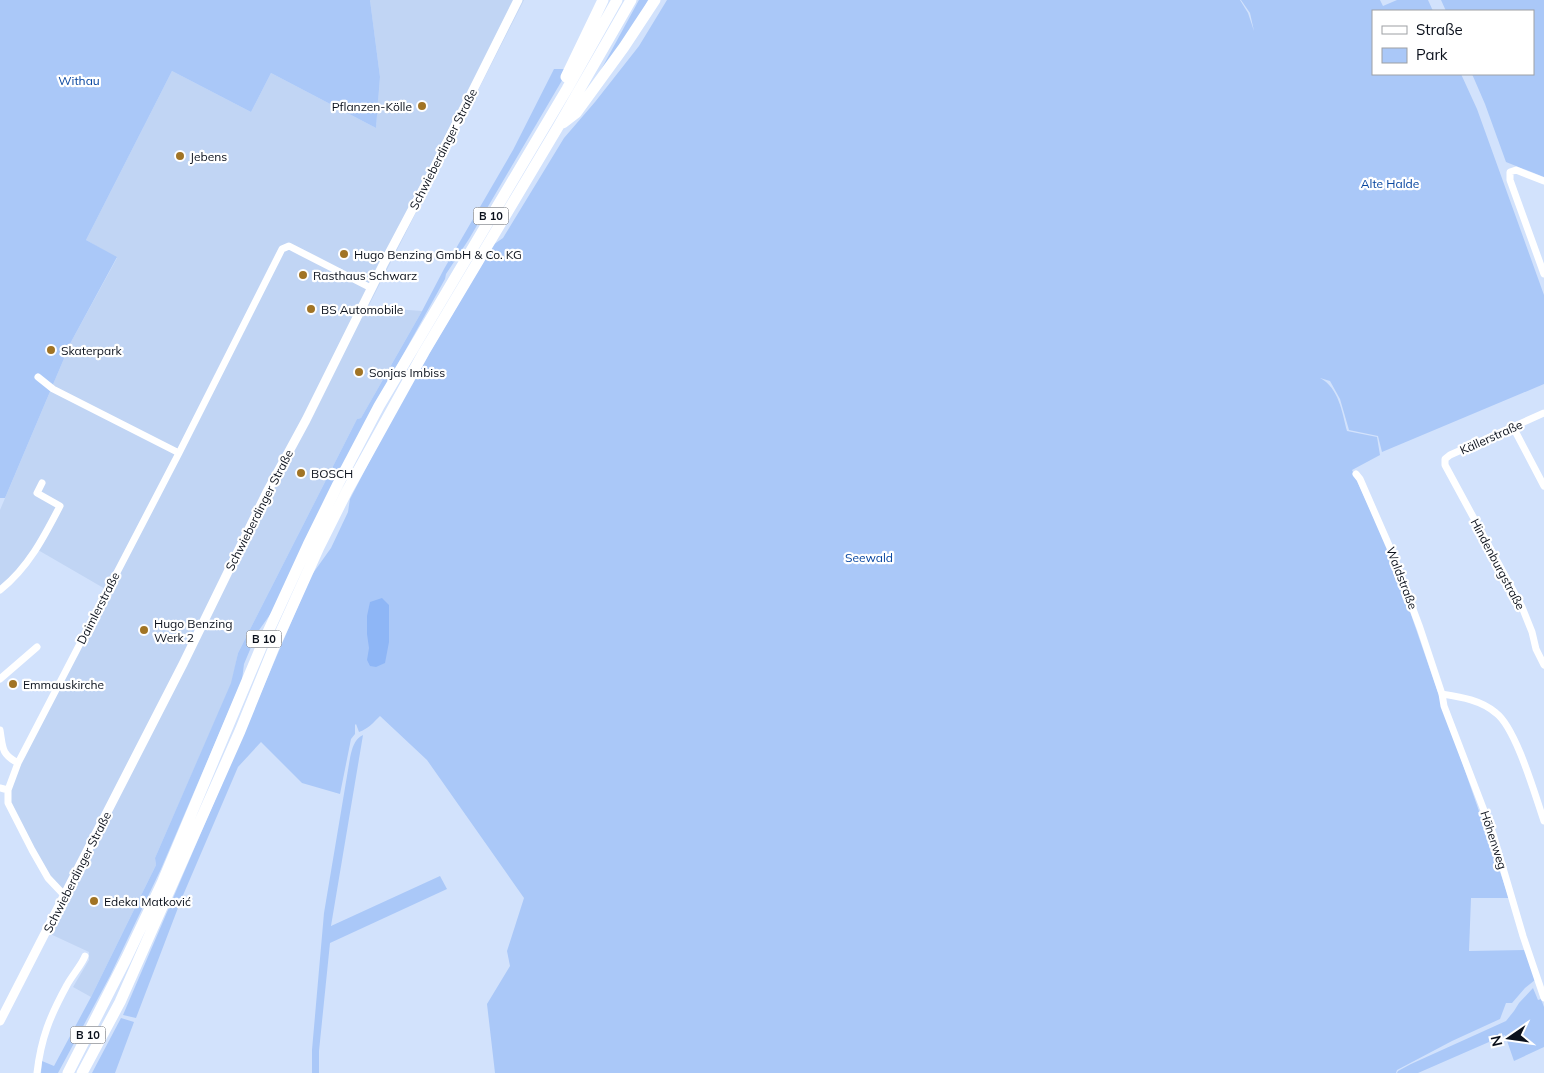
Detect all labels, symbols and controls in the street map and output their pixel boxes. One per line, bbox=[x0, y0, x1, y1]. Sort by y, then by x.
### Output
legend bbox=[1372, 10, 1534, 75]
text: Straße bbox=[1416, 20, 1463, 39]
text: Park bbox=[1416, 45, 1448, 64]
park label: Withau bbox=[58, 73, 100, 88]
street label: Schwieberdinger Straße bbox=[406, 86, 480, 212]
place label: Pflanzen-Kölle bbox=[332, 99, 412, 114]
marker: Pflanzen-Kölle bbox=[416, 100, 428, 112]
place label: Jebens bbox=[190, 149, 227, 164]
marker: Jebens bbox=[174, 150, 186, 162]
park label: Alte Halde bbox=[1361, 176, 1419, 191]
road number: B 10 bbox=[474, 208, 508, 225]
place label: Hugo Benzing GmbH & Co. KG bbox=[354, 247, 522, 262]
marker: Hugo Benzing GmbH & Co. KG bbox=[338, 248, 350, 260]
place label: Rasthaus Schwarz bbox=[313, 268, 417, 283]
marker: Rasthaus Schwarz bbox=[297, 269, 309, 281]
place label: BS Automobile bbox=[321, 302, 403, 317]
marker: BS Automobile bbox=[305, 303, 317, 315]
place label: Skaterpark bbox=[61, 343, 123, 358]
marker: Skaterpark bbox=[45, 344, 57, 356]
place label: Sonjas Imbiss bbox=[369, 365, 445, 380]
marker: Sonjas Imbiss bbox=[353, 366, 365, 378]
street label: Källerstraße bbox=[1457, 417, 1525, 457]
street label: Schwieberdinger Straße bbox=[222, 447, 296, 573]
place label: BOSCH bbox=[311, 466, 353, 481]
marker: BOSCH bbox=[295, 467, 307, 479]
street label: Hindenburgstraße bbox=[1468, 516, 1528, 612]
street label: Waldstraße bbox=[1383, 545, 1421, 611]
park label: Seewald bbox=[845, 550, 893, 565]
street label: Daimlerstraße bbox=[73, 569, 123, 647]
place label: Hugo Benzing Werk 2 bbox=[154, 616, 232, 645]
marker: Hugo Benzing Werk 2 bbox=[138, 624, 150, 636]
road number: B 10 bbox=[246, 630, 282, 648]
place label: Emmauskirche bbox=[23, 677, 104, 692]
marker: Emmauskirche bbox=[7, 678, 19, 690]
street label: Schwieberdinger Straße bbox=[40, 809, 114, 935]
street label: Höhenweg bbox=[1477, 809, 1511, 871]
place label: Edeka Matković bbox=[104, 894, 191, 909]
marker: Edeka Matković bbox=[88, 895, 100, 907]
north arrow bbox=[1484, 1013, 1534, 1063]
road number: B 10 bbox=[70, 1026, 106, 1044]
text: N bbox=[1486, 1034, 1506, 1048]

